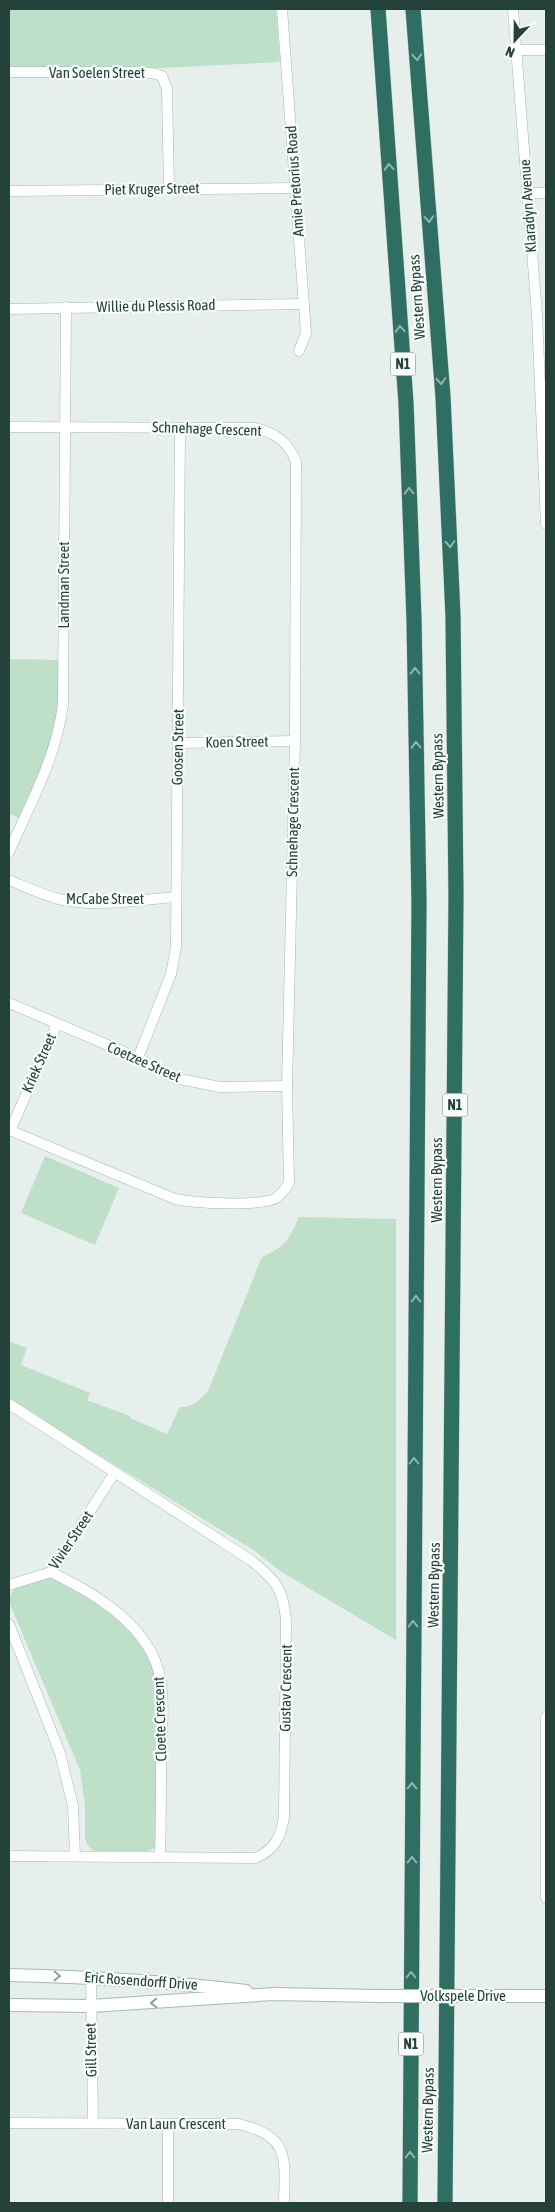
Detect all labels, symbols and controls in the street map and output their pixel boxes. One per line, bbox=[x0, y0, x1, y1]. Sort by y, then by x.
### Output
north arrow bbox=[490, 15, 540, 65]
text: N bbox=[503, 43, 517, 61]
one-way arrow bbox=[411, 54, 422, 62]
street label: Van Soelen Street bbox=[49, 64, 145, 81]
street label: Amie Pretorius Road bbox=[282, 125, 307, 237]
street label: Klaradyn Avenue bbox=[516, 159, 539, 253]
one-way arrow bbox=[384, 162, 395, 170]
street label: Piet Kruger Street bbox=[104, 179, 200, 198]
one-way arrow bbox=[423, 216, 434, 224]
street label: Western Bypass bbox=[405, 254, 428, 340]
street label: Willie du Plessis Road bbox=[96, 296, 216, 315]
one-way arrow bbox=[395, 325, 406, 333]
road number: N1 bbox=[390, 352, 416, 376]
one-way arrow bbox=[436, 378, 447, 386]
street label: Schnehage Crescent bbox=[152, 418, 262, 439]
one-way arrow bbox=[404, 487, 414, 494]
one-way arrow bbox=[444, 540, 455, 548]
street label: Landman Street bbox=[55, 541, 72, 629]
one-way arrow bbox=[410, 667, 420, 674]
street label: Goosen Street bbox=[168, 709, 187, 785]
street label: Koen Street bbox=[205, 732, 269, 751]
street label: Western Bypass bbox=[428, 733, 447, 819]
one-way arrow bbox=[411, 741, 422, 749]
street label: Schnehage Crescent bbox=[283, 767, 302, 877]
street label: McCabe Street bbox=[66, 890, 144, 907]
street label: Kriek Street bbox=[18, 1030, 59, 1095]
street label: Coetzee Street bbox=[105, 1038, 184, 1085]
road number: N1 bbox=[442, 1094, 468, 1116]
street label: Western Bypass bbox=[428, 1137, 445, 1223]
one-way arrow bbox=[411, 1294, 421, 1302]
one-way arrow bbox=[409, 1457, 420, 1465]
street label: Vivier Street bbox=[45, 1507, 96, 1572]
street label: Western Bypass bbox=[424, 1542, 443, 1628]
one-way arrow bbox=[408, 1619, 418, 1627]
street label: Gustav Crescent bbox=[276, 1644, 295, 1732]
street label: Cloete Crescent bbox=[150, 1676, 169, 1762]
one-way arrow bbox=[407, 1782, 417, 1790]
one-way arrow bbox=[407, 1856, 417, 1864]
street label: Eric Rosendorff Drive bbox=[84, 1968, 198, 1993]
one-way arrow bbox=[406, 1970, 416, 1978]
one-way arrow bbox=[54, 1971, 62, 1981]
street label: Volkspele Drive bbox=[420, 1987, 506, 2004]
one-way arrow bbox=[150, 1998, 158, 2008]
street label: Gill Street bbox=[82, 2023, 99, 2077]
road number: N1 bbox=[398, 2032, 424, 2056]
street label: Western Bypass bbox=[418, 2067, 437, 2153]
street label: Van Laun Crescent bbox=[126, 2115, 226, 2132]
one-way arrow bbox=[405, 2150, 415, 2158]

